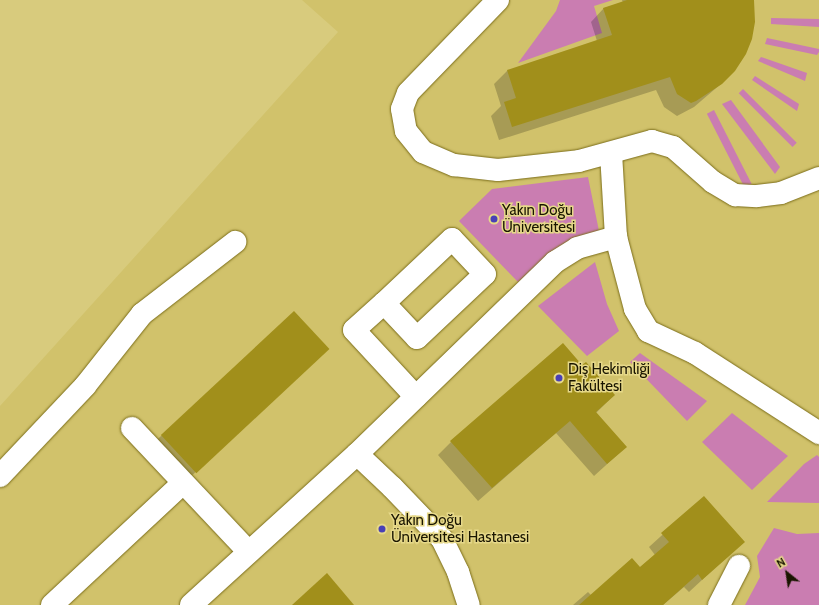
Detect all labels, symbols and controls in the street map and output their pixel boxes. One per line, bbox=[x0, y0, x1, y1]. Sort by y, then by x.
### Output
place label: Yakın Doğu Üniversitesi bbox=[502, 201, 575, 236]
marker: Yakın Doğu Üniversitesi bbox=[489, 214, 499, 224]
place label: Diş Hekimliği Fakültesi bbox=[568, 360, 650, 395]
marker: Diş Hekimliği Fakültesi bbox=[553, 372, 565, 384]
place label: Yakın Doğu Üniversitesi Hastanesi bbox=[391, 511, 529, 546]
marker: Yakın Doğu Üniversitesi Hastanesi bbox=[376, 523, 388, 535]
north arrow bbox=[767, 553, 807, 593]
text: N bbox=[774, 555, 788, 571]

